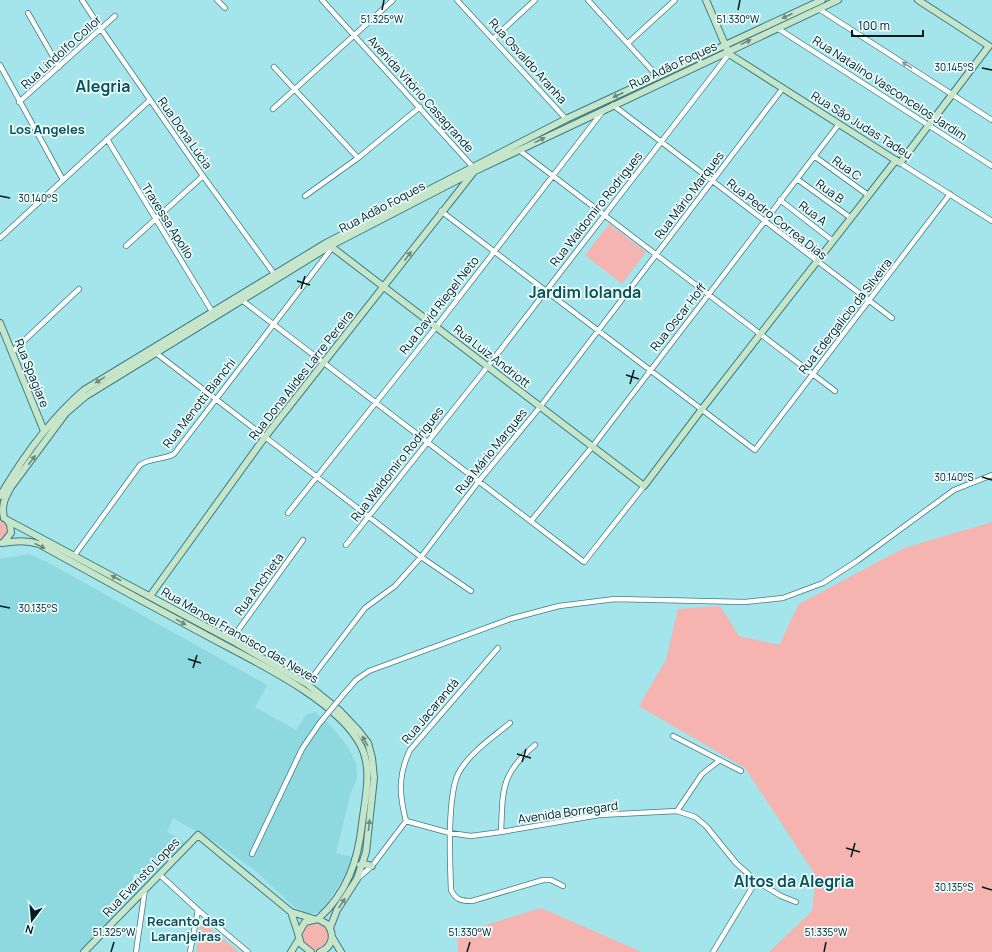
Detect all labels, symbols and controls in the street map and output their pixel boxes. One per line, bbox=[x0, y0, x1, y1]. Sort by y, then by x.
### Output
street label: Rua Lindolfo Collor bbox=[17, 11, 105, 93]
text: 51.325°W bbox=[361, 12, 404, 26]
text: 51.330°W bbox=[717, 12, 760, 26]
scale bar bbox=[852, 12, 923, 38]
one-way arrow bbox=[781, 13, 793, 19]
street label: Rua Osvaldo Aranha bbox=[485, 15, 571, 107]
text: 100 m bbox=[858, 17, 890, 34]
street label: Avenida Vitório Casagrande bbox=[364, 32, 478, 156]
street label: Rua Natalino Vasconcelos Jardim bbox=[809, 32, 971, 144]
street label: Rua Adão Foques bbox=[626, 37, 720, 93]
one-way arrow bbox=[741, 39, 752, 45]
text: 30.145°S bbox=[934, 60, 974, 74]
one-way arrow bbox=[902, 61, 912, 69]
district label: Alegria bbox=[76, 75, 130, 97]
street label: Rua São Judas Tadeu bbox=[808, 87, 916, 163]
one-way arrow bbox=[613, 92, 624, 98]
street label: Rua Dona Lúcia bbox=[154, 94, 216, 172]
district label: Los Angeles bbox=[9, 120, 85, 138]
one-way arrow bbox=[534, 137, 546, 143]
street label: Rua Waldomiro Rodrigues bbox=[546, 148, 646, 270]
street label: Rua Mário Marques bbox=[650, 148, 728, 242]
street label: Rua C bbox=[829, 152, 865, 185]
street label: Rua Pedro Correa Dias bbox=[723, 174, 831, 264]
street label: Rua B bbox=[812, 175, 848, 207]
street label: Rua Adão Foques bbox=[336, 177, 428, 237]
street label: Travessa Apollo bbox=[138, 180, 198, 262]
text: 30.140°S bbox=[18, 191, 58, 205]
street label: Rua A bbox=[795, 197, 831, 229]
one-way arrow bbox=[403, 250, 412, 261]
street label: Rua David Riegel Neto bbox=[395, 252, 483, 358]
street label: Rua Edergalicio da Silveira bbox=[794, 255, 896, 377]
street label: Rua Oscar Hoff bbox=[646, 279, 710, 355]
district label: Jardim Iolanda bbox=[529, 281, 641, 303]
street label: Rua Dona Alides Larre Pereira bbox=[245, 306, 357, 444]
street label: Rua Luiz Andriott bbox=[450, 321, 534, 392]
street label: Rua Spagiare bbox=[10, 336, 54, 410]
street label: Rua Menotti Bianchi bbox=[159, 355, 239, 451]
one-way arrow bbox=[95, 376, 105, 384]
street label: Rua Waldomiro Rodrigues bbox=[347, 403, 447, 525]
street label: Rua Mário Marques bbox=[451, 405, 531, 497]
one-way arrow bbox=[28, 454, 36, 465]
text: 30.140°S bbox=[934, 470, 974, 484]
one-way arrow bbox=[35, 543, 46, 549]
street label: Rua Anchieta bbox=[231, 549, 287, 619]
one-way arrow bbox=[110, 575, 121, 581]
street label: Rua Manoel Francisco das Neves bbox=[158, 583, 322, 687]
text: 30.135°S bbox=[19, 601, 57, 615]
one-way arrow bbox=[175, 618, 187, 625]
street label: Rua Jacarandá bbox=[397, 675, 463, 747]
one-way arrow bbox=[362, 735, 369, 747]
street label: Avenida Borregard bbox=[517, 797, 619, 827]
one-way arrow bbox=[366, 819, 372, 831]
street label: Rua Evaristo Lopes bbox=[99, 834, 183, 920]
district label: Altos da Alegria bbox=[734, 870, 854, 892]
text: 30.135°S bbox=[935, 880, 973, 894]
one-way arrow bbox=[338, 898, 346, 908]
north arrow bbox=[12, 900, 52, 940]
district label: Recanto das Laranjeiras bbox=[147, 912, 225, 945]
text: N bbox=[23, 922, 35, 938]
text: 51.325°W bbox=[93, 925, 136, 939]
text: 51.330°W bbox=[449, 925, 492, 939]
text: 51.335°W bbox=[805, 925, 848, 939]

